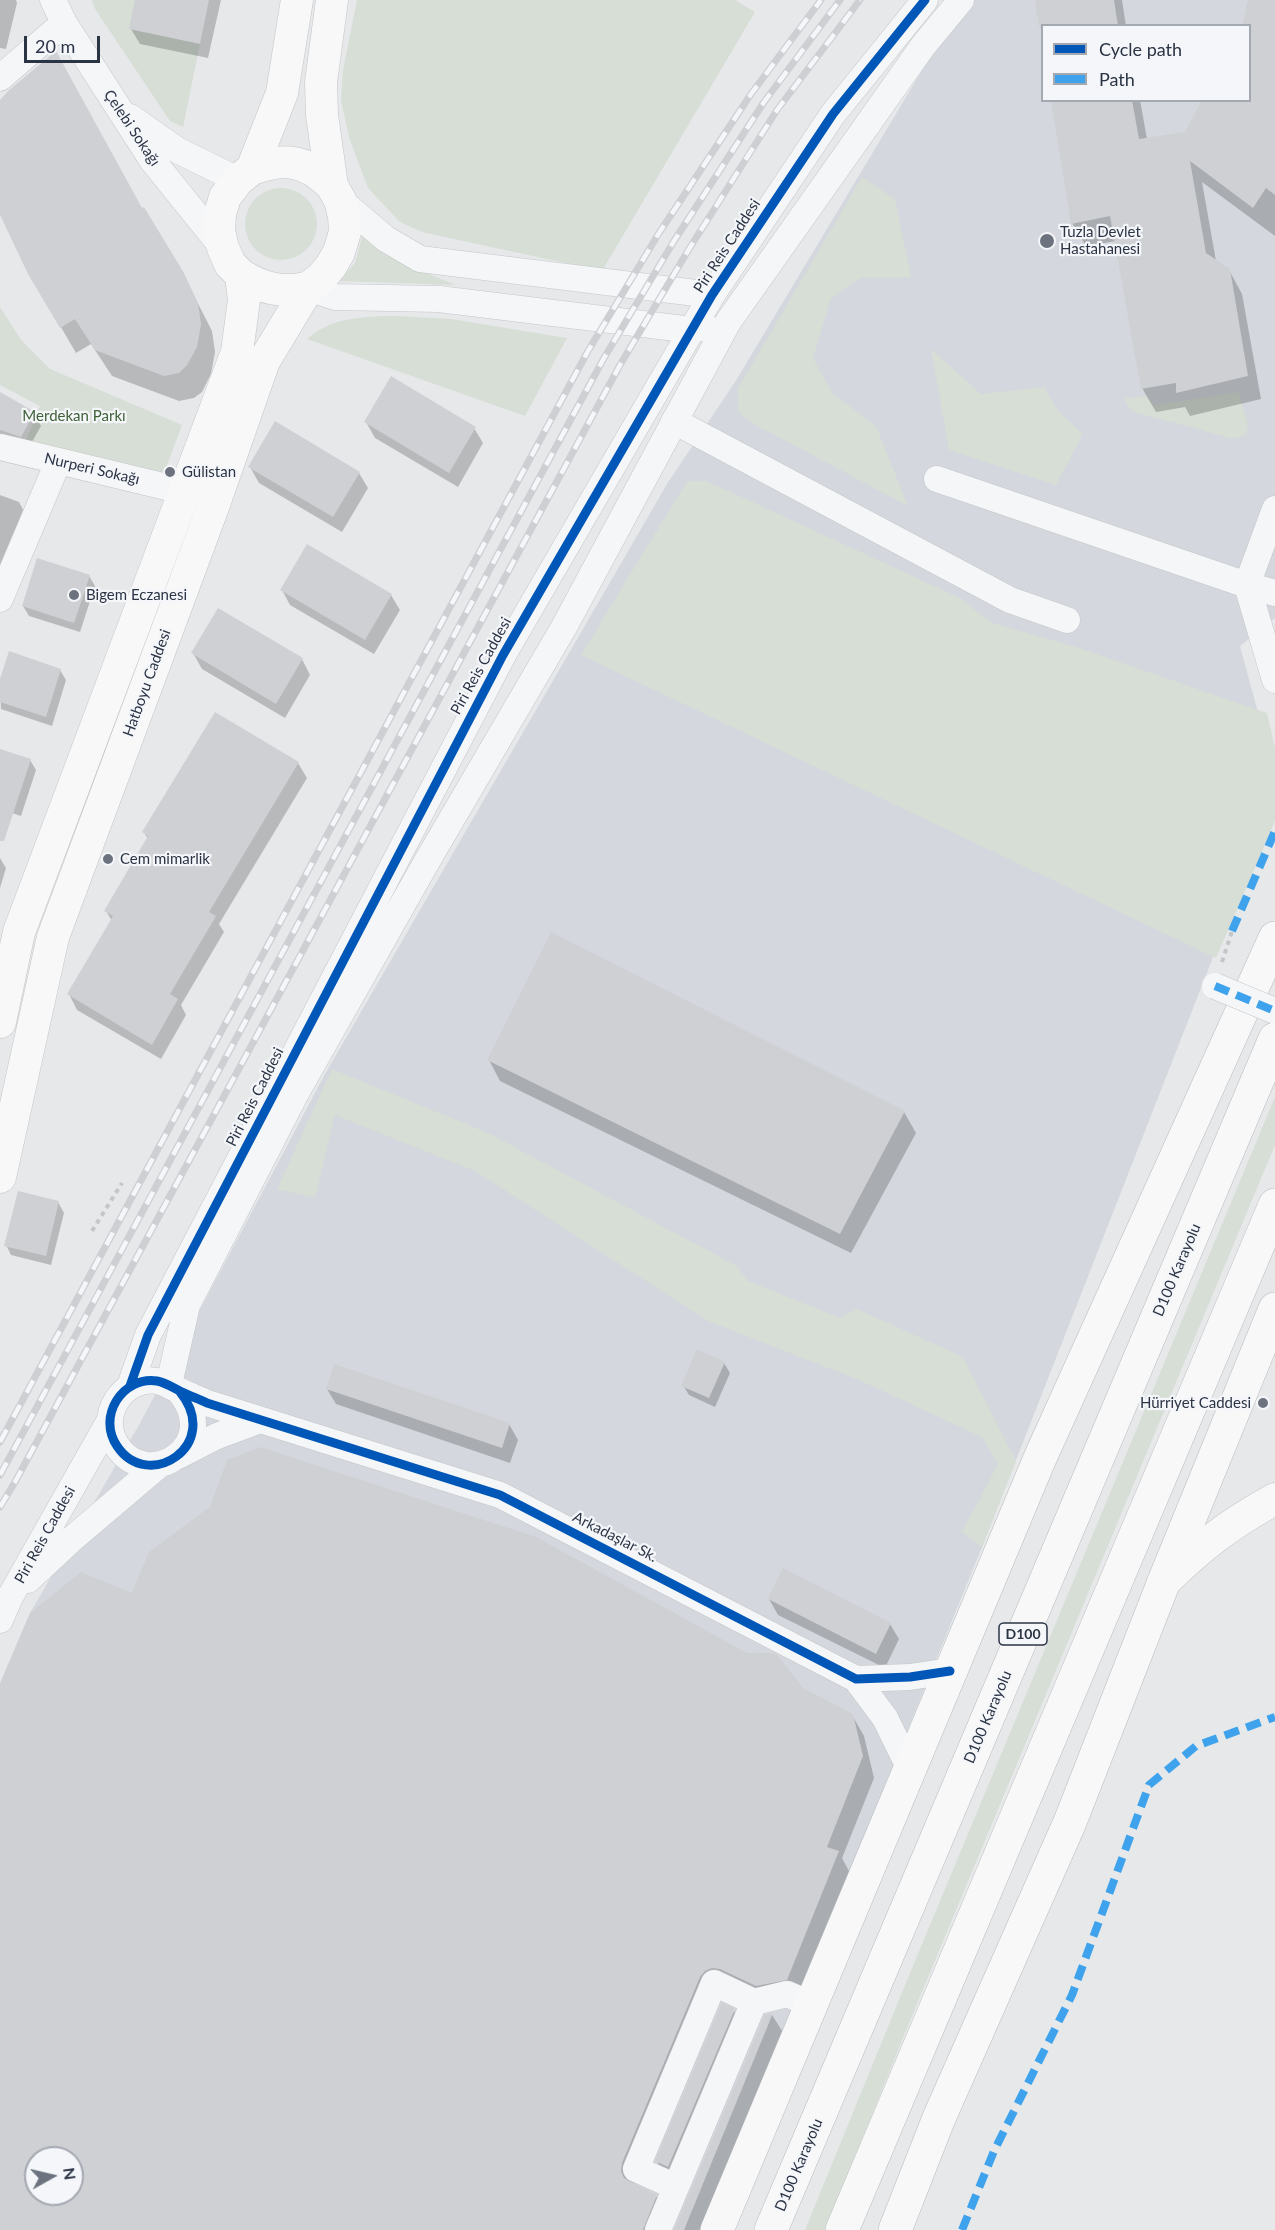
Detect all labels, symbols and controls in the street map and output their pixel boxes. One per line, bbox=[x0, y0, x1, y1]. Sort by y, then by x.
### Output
scale bar bbox=[27, 24, 104, 62]
legend bbox=[1041, 24, 1251, 102]
text: 20 m bbox=[35, 35, 75, 57]
text: Cycle path bbox=[1099, 38, 1182, 60]
text: Path bbox=[1099, 68, 1135, 90]
street label: Çelebi Sokağı bbox=[100, 86, 164, 170]
street label: Piri Reis Caddesi bbox=[690, 196, 764, 296]
place label: Tuzla Devlet Hastahanesi bbox=[1060, 223, 1141, 258]
marker: Tuzla Devlet Hastahanesi bbox=[1038, 232, 1056, 250]
park label: Merdekan Parkı bbox=[22, 407, 126, 425]
street label: Nurperi Sokağı bbox=[43, 449, 141, 489]
place label: Gülistan bbox=[182, 463, 236, 481]
marker: Gülistan bbox=[163, 465, 177, 479]
place label: Bigem Eczanesi bbox=[86, 586, 187, 604]
marker: Bigem Eczanesi bbox=[67, 588, 81, 602]
street label: Piri Reis Caddesi bbox=[447, 614, 515, 718]
street label: Hatboyu Caddesi bbox=[119, 627, 175, 739]
place label: Cem mimarlik bbox=[120, 850, 210, 868]
marker: Cem mimarlik bbox=[101, 852, 115, 866]
street label: Piri Reis Caddesi bbox=[222, 1045, 288, 1149]
street label: D100 Karayolu bbox=[1149, 1221, 1205, 1319]
place label: Hürriyet Caddesi bbox=[1140, 1394, 1251, 1412]
marker: Hürriyet Caddesi bbox=[1256, 1396, 1270, 1410]
street label: Piri Reis Caddesi bbox=[11, 1483, 79, 1587]
street label: Arkadaşlar Sk. bbox=[570, 1508, 660, 1566]
road number: D100 bbox=[999, 1623, 1047, 1645]
street label: D100 Karayolu bbox=[960, 1668, 1016, 1766]
street label: D100 Karayolu bbox=[771, 2116, 827, 2214]
north arrow bbox=[24, 2146, 84, 2206]
text: N bbox=[60, 2166, 81, 2181]

